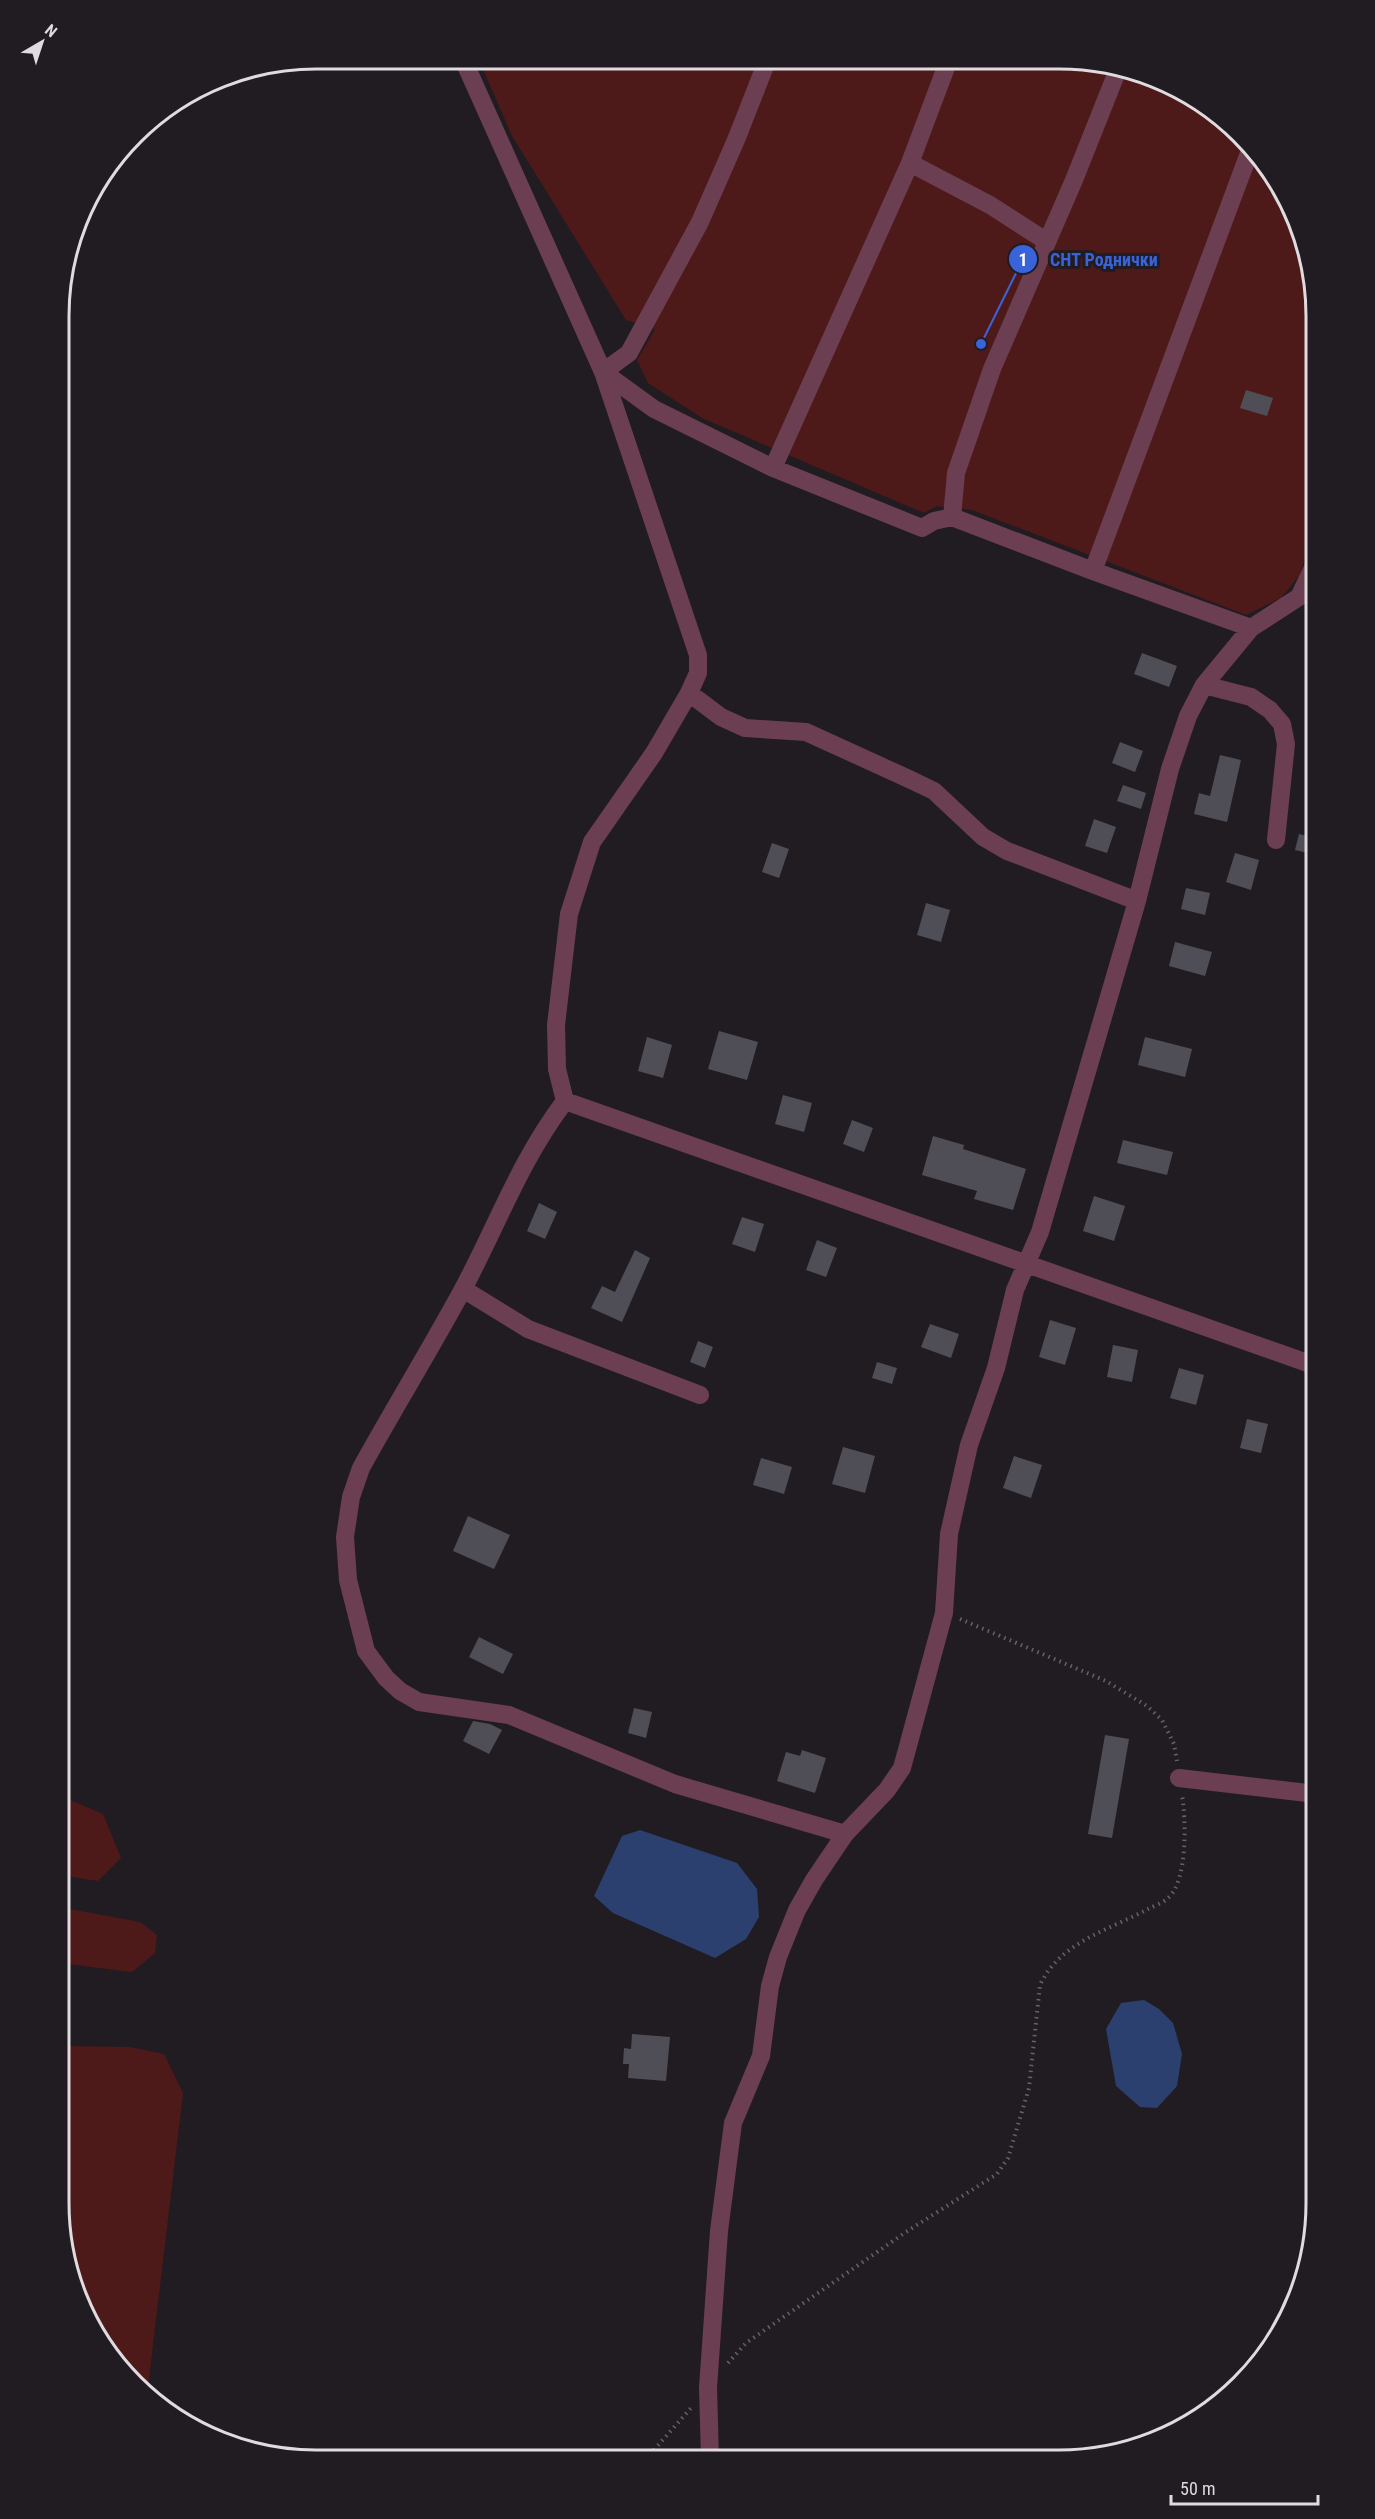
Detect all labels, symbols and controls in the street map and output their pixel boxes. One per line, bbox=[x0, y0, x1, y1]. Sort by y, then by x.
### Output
north arrow bbox=[12, 12, 72, 72]
text: N bbox=[41, 20, 61, 41]
callout: СНТ Роднички bbox=[1008, 241, 1170, 277]
text: 1 bbox=[1018, 249, 1028, 270]
text: СНТ Роднички bbox=[1050, 249, 1158, 270]
scale bar bbox=[1171, 2468, 1318, 2506]
text: 50 m bbox=[1180, 2478, 1215, 2499]

